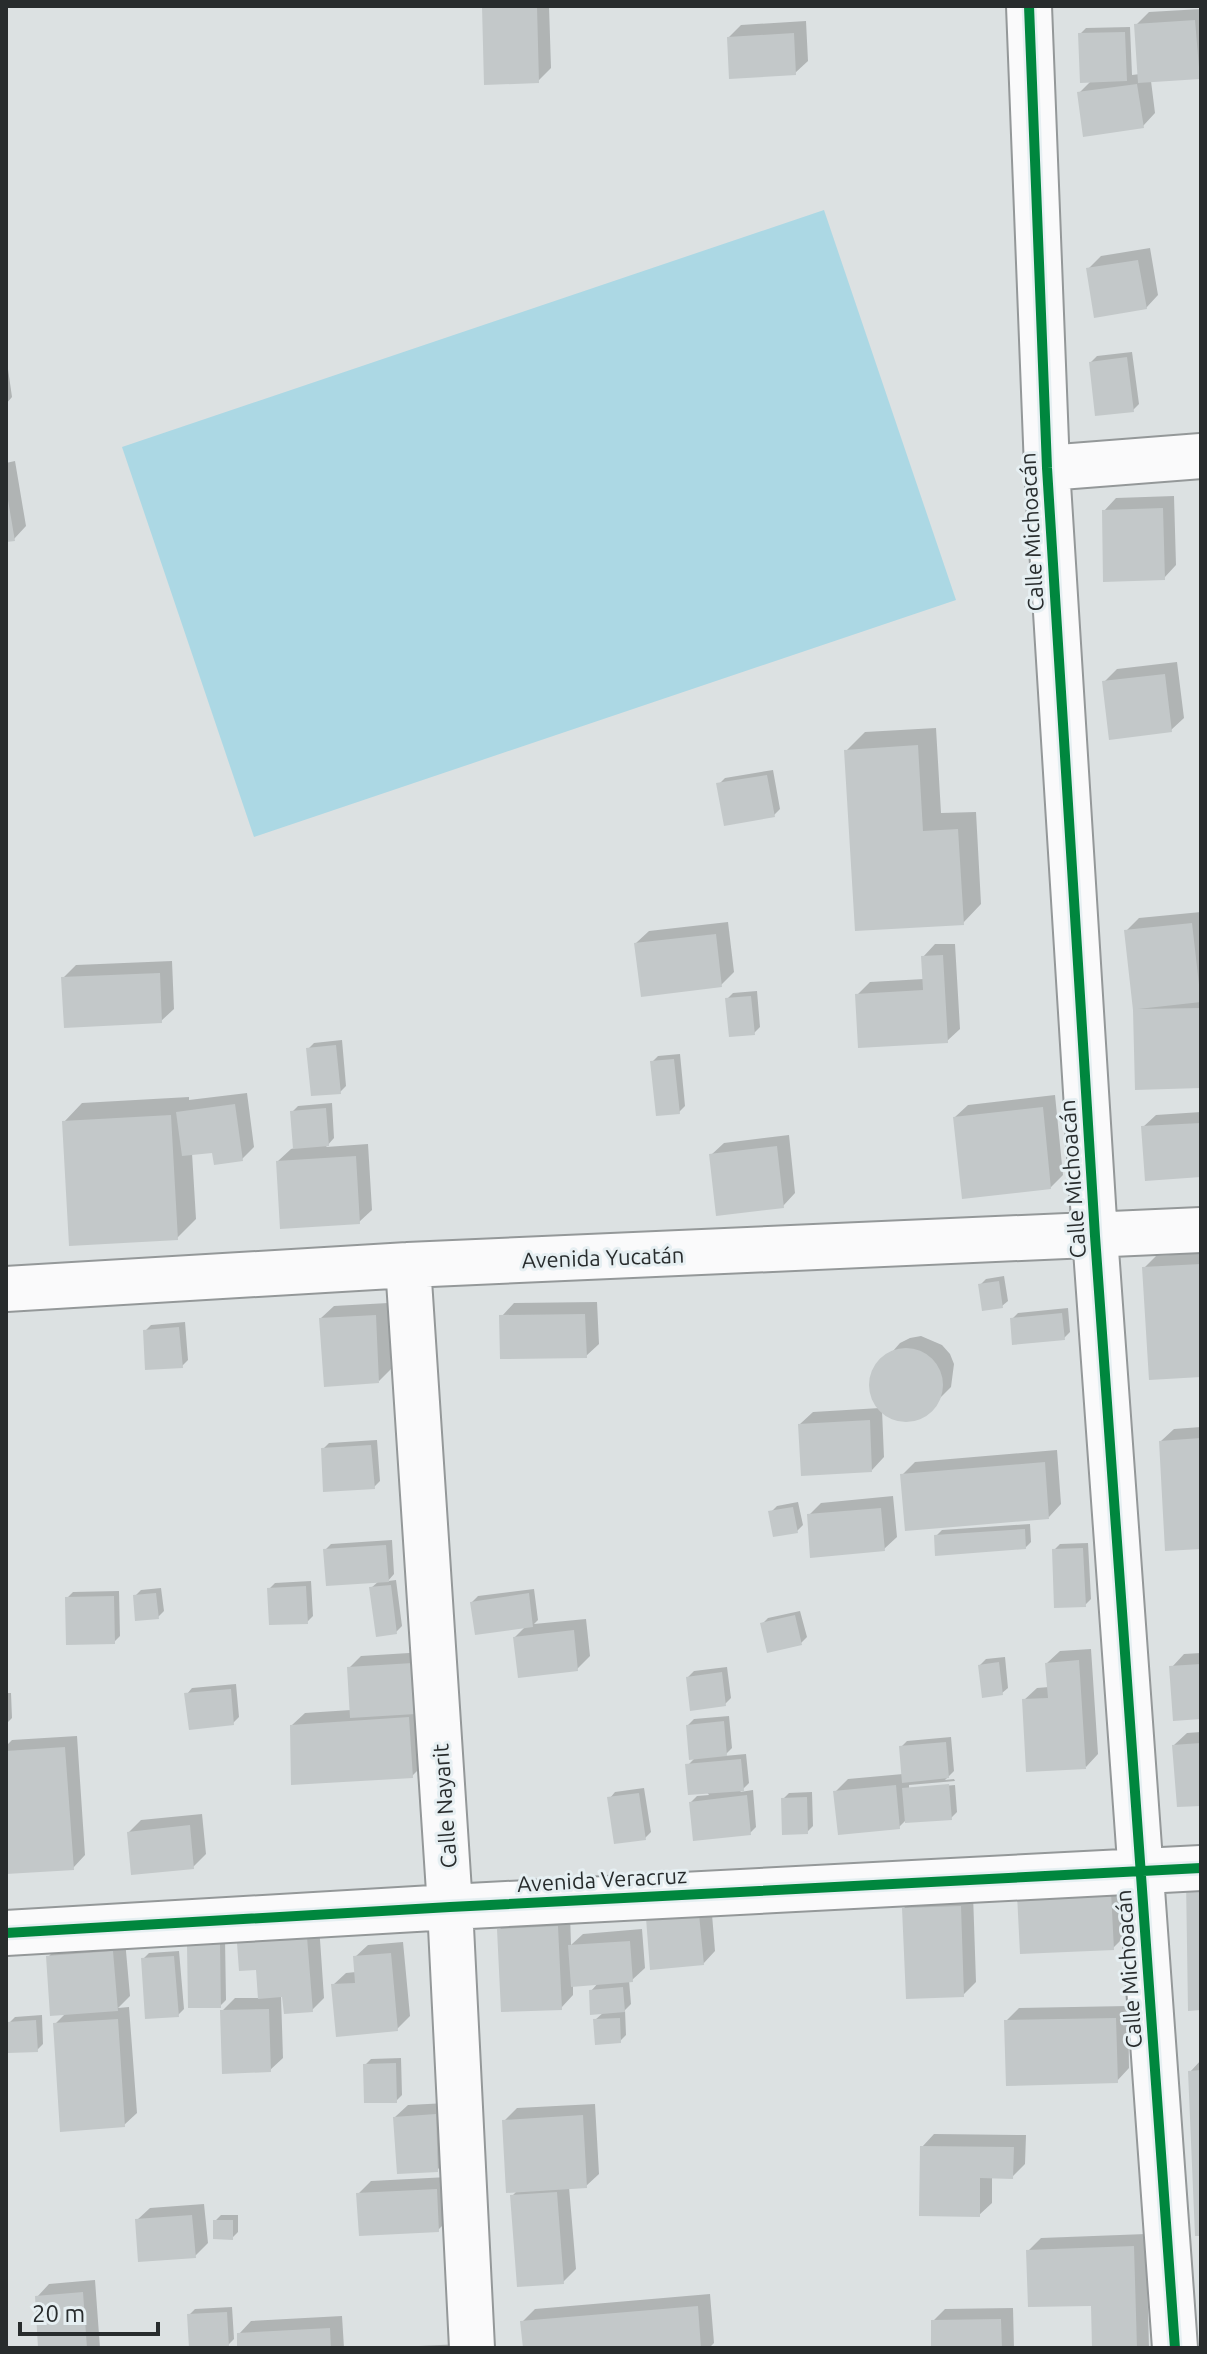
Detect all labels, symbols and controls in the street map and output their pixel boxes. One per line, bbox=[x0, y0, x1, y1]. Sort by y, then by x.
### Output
street label: Calle Michoacán bbox=[1014, 452, 1048, 612]
street label: Calle Michoacán bbox=[1054, 1099, 1090, 1259]
street label: Avenida Yucatán bbox=[521, 1242, 685, 1272]
street label: Calle Nayarit bbox=[427, 1743, 461, 1869]
street label: Avenida Veracruz bbox=[516, 1862, 688, 1896]
street label: Calle Michoacán bbox=[1110, 1889, 1146, 2049]
scale bar bbox=[20, 2286, 158, 2336]
text: 20 m bbox=[32, 2300, 85, 2327]

